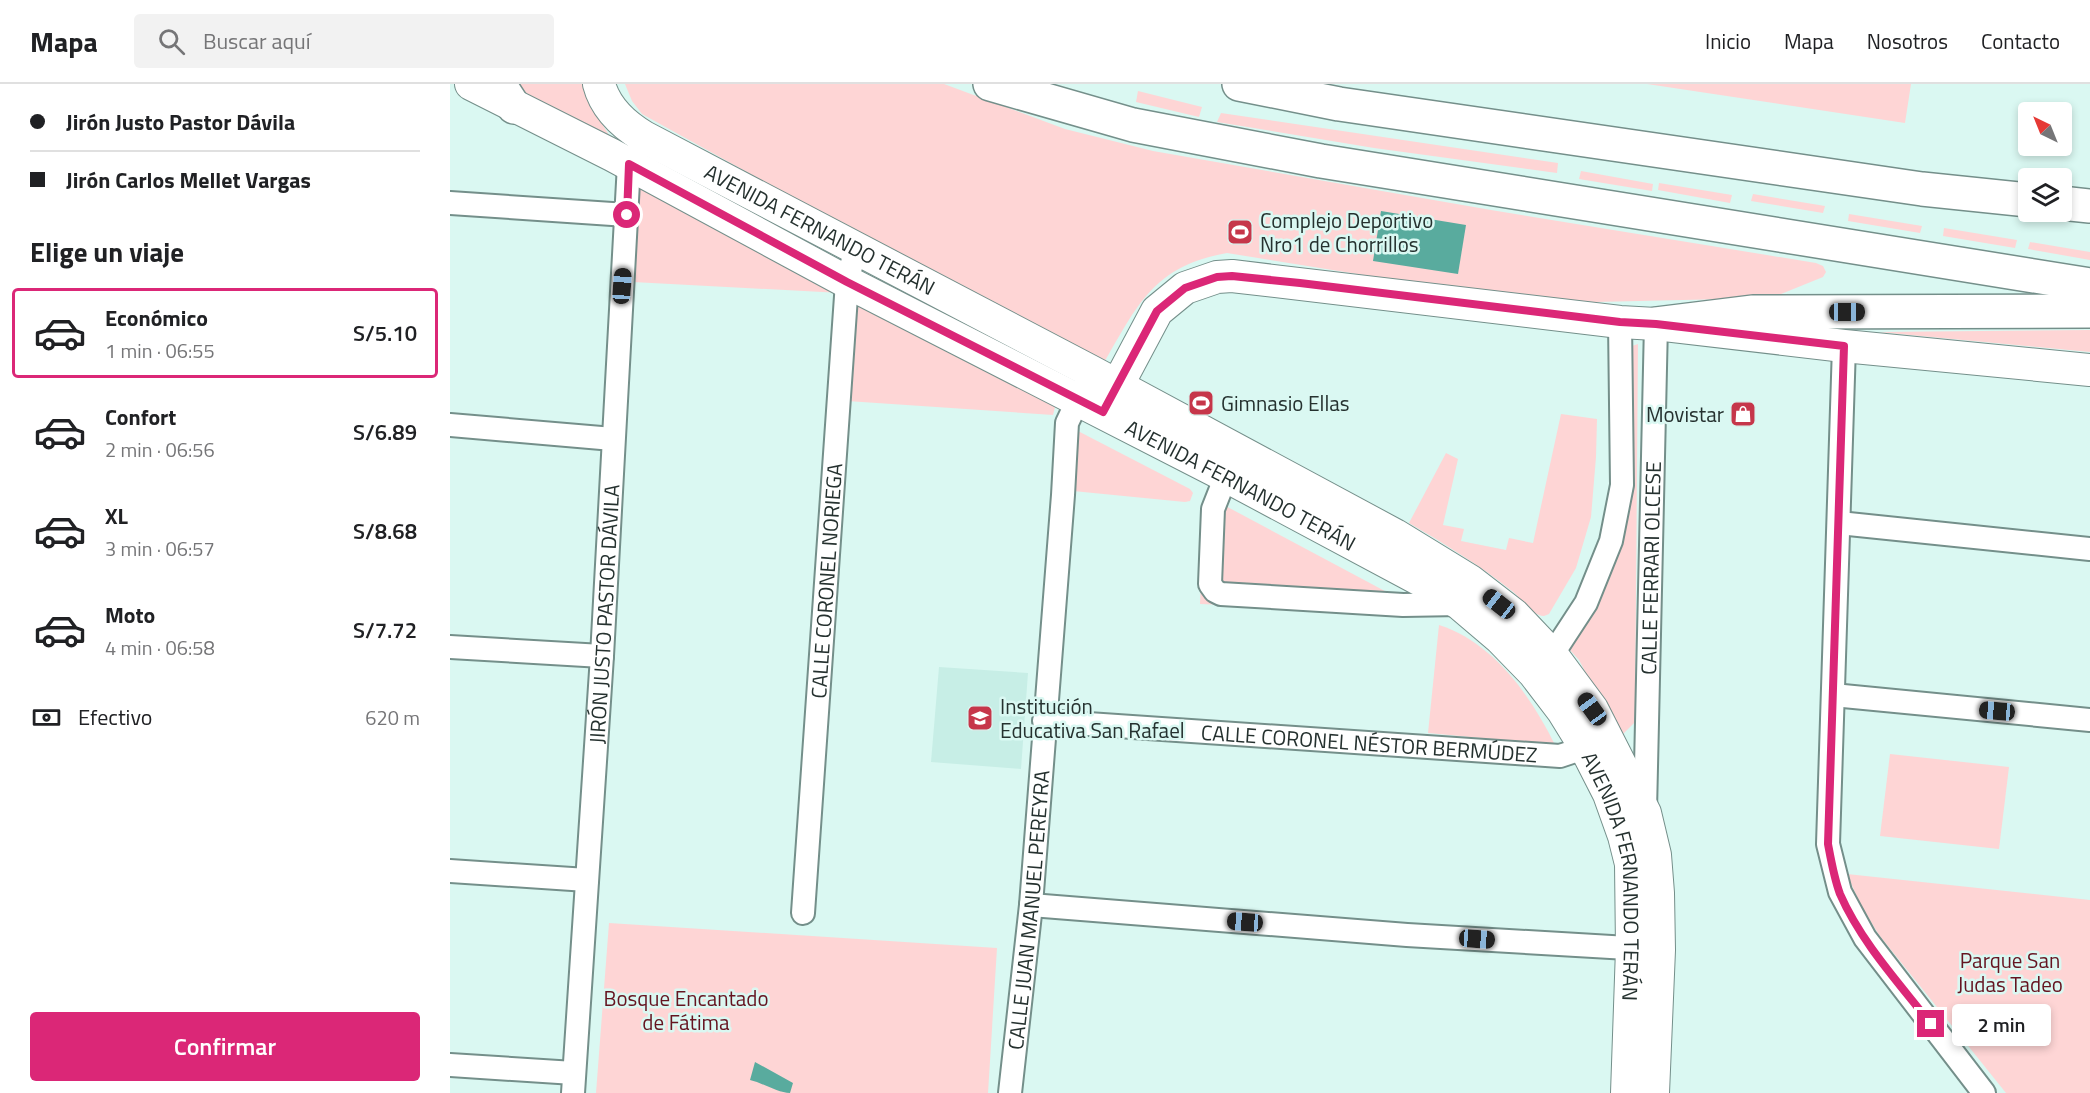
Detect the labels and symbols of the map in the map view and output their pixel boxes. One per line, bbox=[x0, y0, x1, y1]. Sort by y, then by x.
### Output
north arrow bbox=[2018, 102, 2072, 156]
street label: AVENIDA FERNANDO TERÁN bbox=[699, 156, 941, 303]
route start bbox=[613, 201, 640, 228]
place label: Complejo Deportivo Nro1 de Chorrillos bbox=[1260, 204, 1433, 260]
sports icon: Complejo Deportivo Nro1 de Chorrillos bbox=[1225, 217, 1255, 247]
car bbox=[612, 267, 632, 305]
car bbox=[1829, 303, 1865, 321]
place label: Gimnasio Ellas bbox=[1221, 387, 1350, 419]
sports icon: Gimnasio Ellas bbox=[1186, 388, 1216, 418]
place label: Movistar bbox=[1646, 398, 1724, 430]
shop icon: Movistar bbox=[1728, 399, 1758, 429]
street label: AVENIDA FERNANDO TERÁN bbox=[1120, 411, 1362, 559]
street label: CALLE FERRARI OLCESE bbox=[1632, 461, 1669, 675]
street label: CALLE CORONEL NORIEGA bbox=[802, 462, 850, 700]
street label: JIRÓN JUSTO PASTOR DÁVILA bbox=[580, 483, 627, 745]
car bbox=[1479, 586, 1519, 622]
car bbox=[1574, 689, 1610, 729]
place label: Institución Educativa San Rafael bbox=[1000, 690, 1185, 746]
car bbox=[1978, 700, 2016, 722]
school or university icon: Institución Educativa San Rafael bbox=[965, 703, 995, 733]
street label: CALLE CORONEL NÉSTOR BERMÚDEZ bbox=[1200, 716, 1538, 770]
street label: AVENIDA FERNANDO TERÁN bbox=[1574, 746, 1648, 1002]
street label: CALLE JUAN MANUEL PEREYRA bbox=[999, 769, 1058, 1051]
car bbox=[1226, 912, 1264, 932]
car bbox=[1458, 929, 1496, 949]
park label: Parque San Judas Tadeo bbox=[1957, 944, 2063, 1000]
park label: Bosque Encantado de Fátima bbox=[603, 982, 769, 1038]
callout: 2 min bbox=[1952, 1003, 2051, 1045]
route end bbox=[1917, 1010, 1944, 1037]

